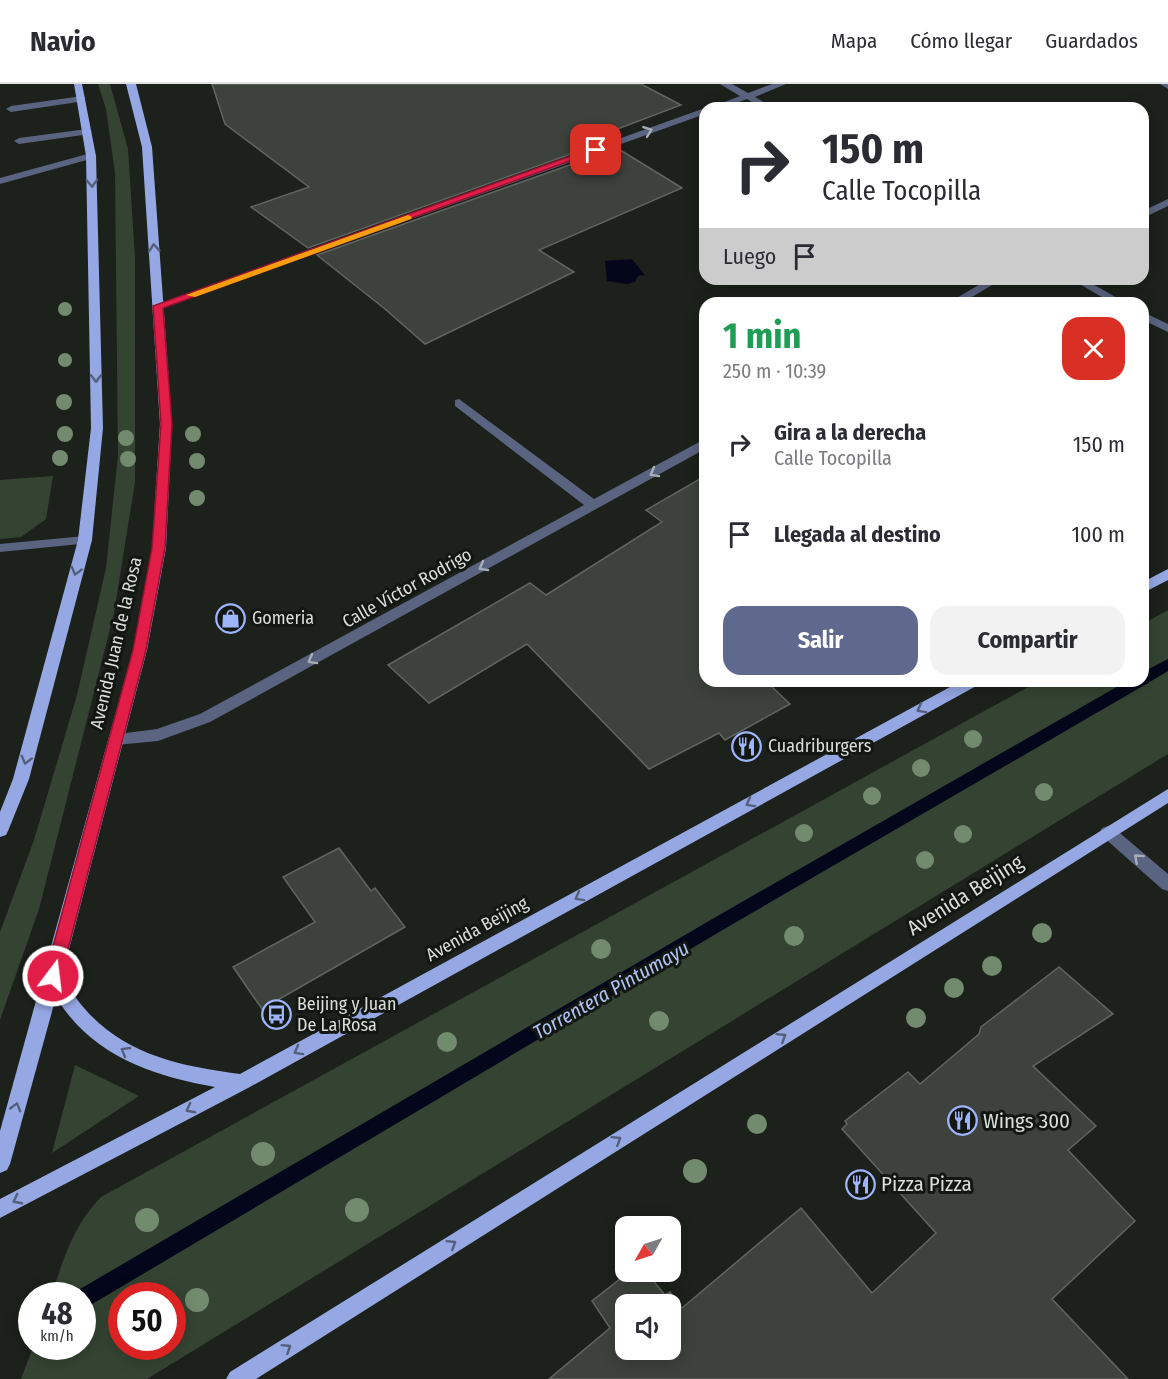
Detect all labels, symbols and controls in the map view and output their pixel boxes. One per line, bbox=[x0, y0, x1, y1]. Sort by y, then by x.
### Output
text: Navio bbox=[30, 25, 96, 58]
text: Mapa bbox=[831, 28, 877, 54]
text: Cómo llegar bbox=[910, 28, 1012, 54]
text: Guardados bbox=[1045, 28, 1138, 54]
pin bbox=[570, 124, 621, 175]
text: 150 m bbox=[822, 124, 924, 174]
one-way arrow bbox=[643, 126, 653, 139]
icon: right bbox=[723, 126, 801, 204]
icon: arrive bbox=[579, 133, 612, 166]
text: Calle Tocopilla bbox=[822, 175, 981, 207]
one-way arrow bbox=[86, 179, 99, 188]
icon: arrive bbox=[788, 240, 821, 273]
text: Luego bbox=[723, 243, 776, 270]
one-way arrow bbox=[148, 244, 161, 253]
text: 1 min bbox=[723, 314, 801, 358]
button: close bbox=[1062, 317, 1125, 380]
text: 250 m · 10:39 bbox=[723, 359, 826, 383]
one-way arrow bbox=[90, 374, 102, 383]
text: Gira a la derecha bbox=[774, 419, 926, 446]
icon: right bbox=[723, 428, 756, 461]
text: 150 m bbox=[1073, 431, 1125, 458]
text: Calle Tocopilla bbox=[774, 446, 892, 470]
one-way arrow bbox=[650, 465, 660, 477]
icon: arrive bbox=[723, 518, 756, 551]
text: Llegada al destino bbox=[774, 521, 941, 548]
text: 100 m bbox=[1071, 521, 1125, 548]
street label: Calle Víctor Rodrigo bbox=[339, 543, 475, 633]
street label: Avenida Juan de la Rosa bbox=[86, 555, 147, 731]
one-way arrow bbox=[479, 560, 490, 571]
one-way arrow bbox=[71, 566, 84, 576]
shop icon: Gomeria bbox=[215, 602, 247, 634]
button: Salir bbox=[723, 606, 918, 675]
button: Compartir bbox=[930, 606, 1125, 675]
place label: Gomeria bbox=[252, 607, 314, 629]
one-way arrow bbox=[308, 653, 318, 664]
one-way arrow bbox=[917, 702, 927, 713]
restaurant icon: Cuadriburgers bbox=[731, 730, 763, 762]
place label: Cuadriburgers bbox=[768, 735, 872, 757]
one-way arrow bbox=[20, 754, 33, 764]
one-way arrow bbox=[746, 796, 756, 807]
street label: Avenida Beijing bbox=[902, 849, 1028, 941]
one-way arrow bbox=[1134, 854, 1145, 865]
one-way arrow bbox=[575, 890, 585, 901]
street label: Avenida Beijing bbox=[422, 892, 532, 966]
water label: Torrentera Pintumayu bbox=[529, 936, 693, 1044]
position arrow bbox=[21, 944, 85, 1008]
place label: Beijing y Juan De La Rosa bbox=[297, 993, 396, 1036]
bus stop icon: Beijing y Juan De La Rosa bbox=[260, 998, 292, 1030]
one-way arrow bbox=[776, 1032, 786, 1044]
one-way arrow bbox=[294, 1044, 304, 1055]
one-way arrow bbox=[121, 1047, 131, 1058]
one-way arrow bbox=[9, 1102, 21, 1113]
one-way arrow bbox=[186, 1102, 196, 1113]
restaurant icon: Wings 300 bbox=[946, 1105, 978, 1137]
place label: Wings 300 bbox=[983, 1108, 1070, 1134]
one-way arrow bbox=[611, 1136, 621, 1148]
restaurant icon: Pizza Pizza bbox=[844, 1168, 876, 1200]
place label: Pizza Pizza bbox=[881, 1171, 972, 1197]
one-way arrow bbox=[13, 1193, 24, 1204]
north arrow bbox=[615, 1216, 681, 1282]
map controls bbox=[615, 1216, 681, 1360]
one-way arrow bbox=[446, 1240, 456, 1252]
speed limit sign: 50 bbox=[108, 1282, 186, 1360]
button: sound bbox=[615, 1294, 681, 1360]
text: 48 bbox=[41, 1296, 73, 1332]
text: km/h bbox=[40, 1327, 74, 1345]
one-way arrow bbox=[281, 1343, 291, 1355]

